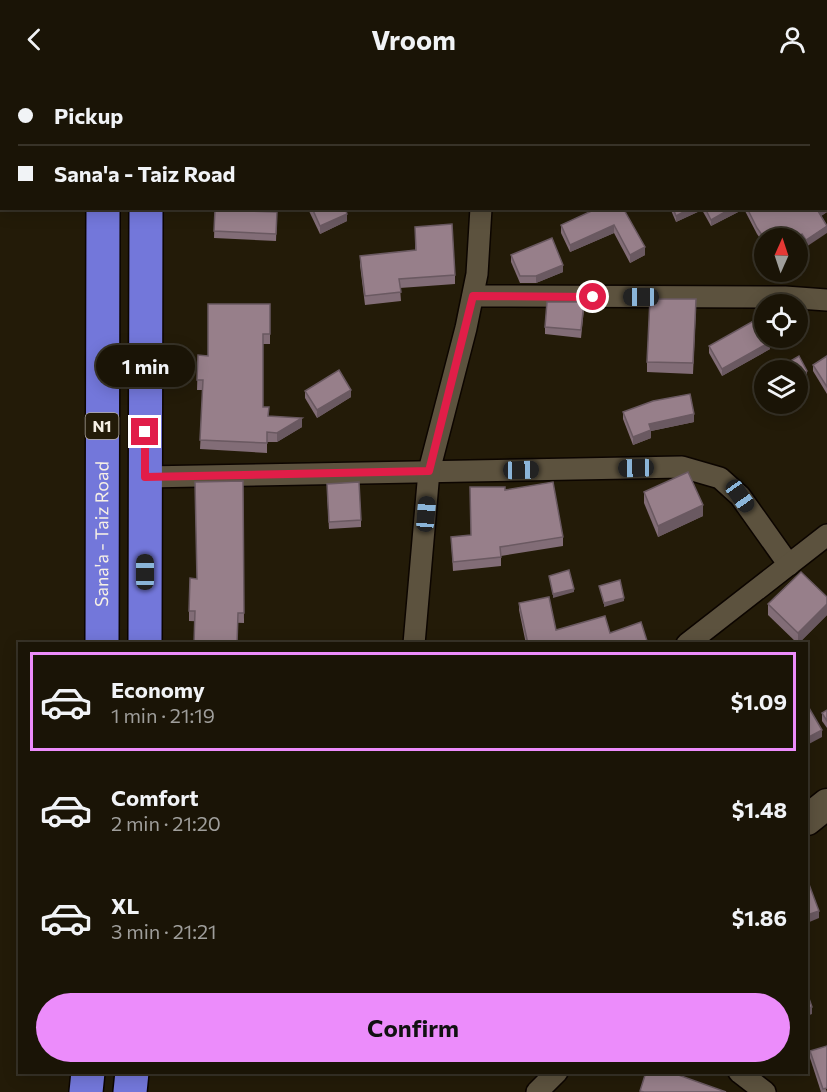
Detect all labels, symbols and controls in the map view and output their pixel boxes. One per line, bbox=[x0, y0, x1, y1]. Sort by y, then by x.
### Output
icon: back bbox=[18, 23, 51, 56]
text: Vroom bbox=[371, 23, 456, 56]
icon: person bbox=[776, 23, 809, 56]
text: Pickup bbox=[54, 102, 123, 129]
text: Sana'a - Taiz Road bbox=[54, 160, 235, 187]
north arrow bbox=[754, 228, 808, 282]
map controls bbox=[754, 228, 808, 414]
route start bbox=[579, 283, 606, 310]
car bbox=[623, 288, 659, 306]
button: locate bbox=[754, 294, 808, 348]
callout: 1 min bbox=[96, 345, 195, 387]
text: 1 min bbox=[122, 354, 169, 378]
button: layers bbox=[754, 360, 808, 414]
road number: N1 bbox=[86, 413, 118, 439]
route end bbox=[131, 418, 158, 445]
car bbox=[618, 459, 654, 477]
street label: Sana'a - Taiz Road bbox=[90, 461, 112, 607]
car bbox=[503, 461, 539, 479]
car bbox=[722, 476, 758, 516]
car bbox=[415, 495, 437, 533]
car bbox=[136, 554, 154, 590]
icon: car bbox=[39, 675, 93, 729]
text: Economy bbox=[111, 676, 205, 703]
text: $1.09 bbox=[731, 688, 787, 715]
text: 1 min · 21:19 bbox=[111, 703, 215, 727]
icon: car bbox=[39, 783, 93, 837]
text: Comfort bbox=[111, 784, 199, 811]
text: $1.48 bbox=[732, 796, 787, 823]
text: 2 min · 21:20 bbox=[111, 811, 221, 835]
icon: car bbox=[39, 891, 93, 945]
text: XL bbox=[111, 892, 139, 919]
text: $1.86 bbox=[732, 904, 787, 931]
text: 3 min · 21:21 bbox=[111, 919, 217, 943]
button: Confirm bbox=[36, 993, 790, 1062]

